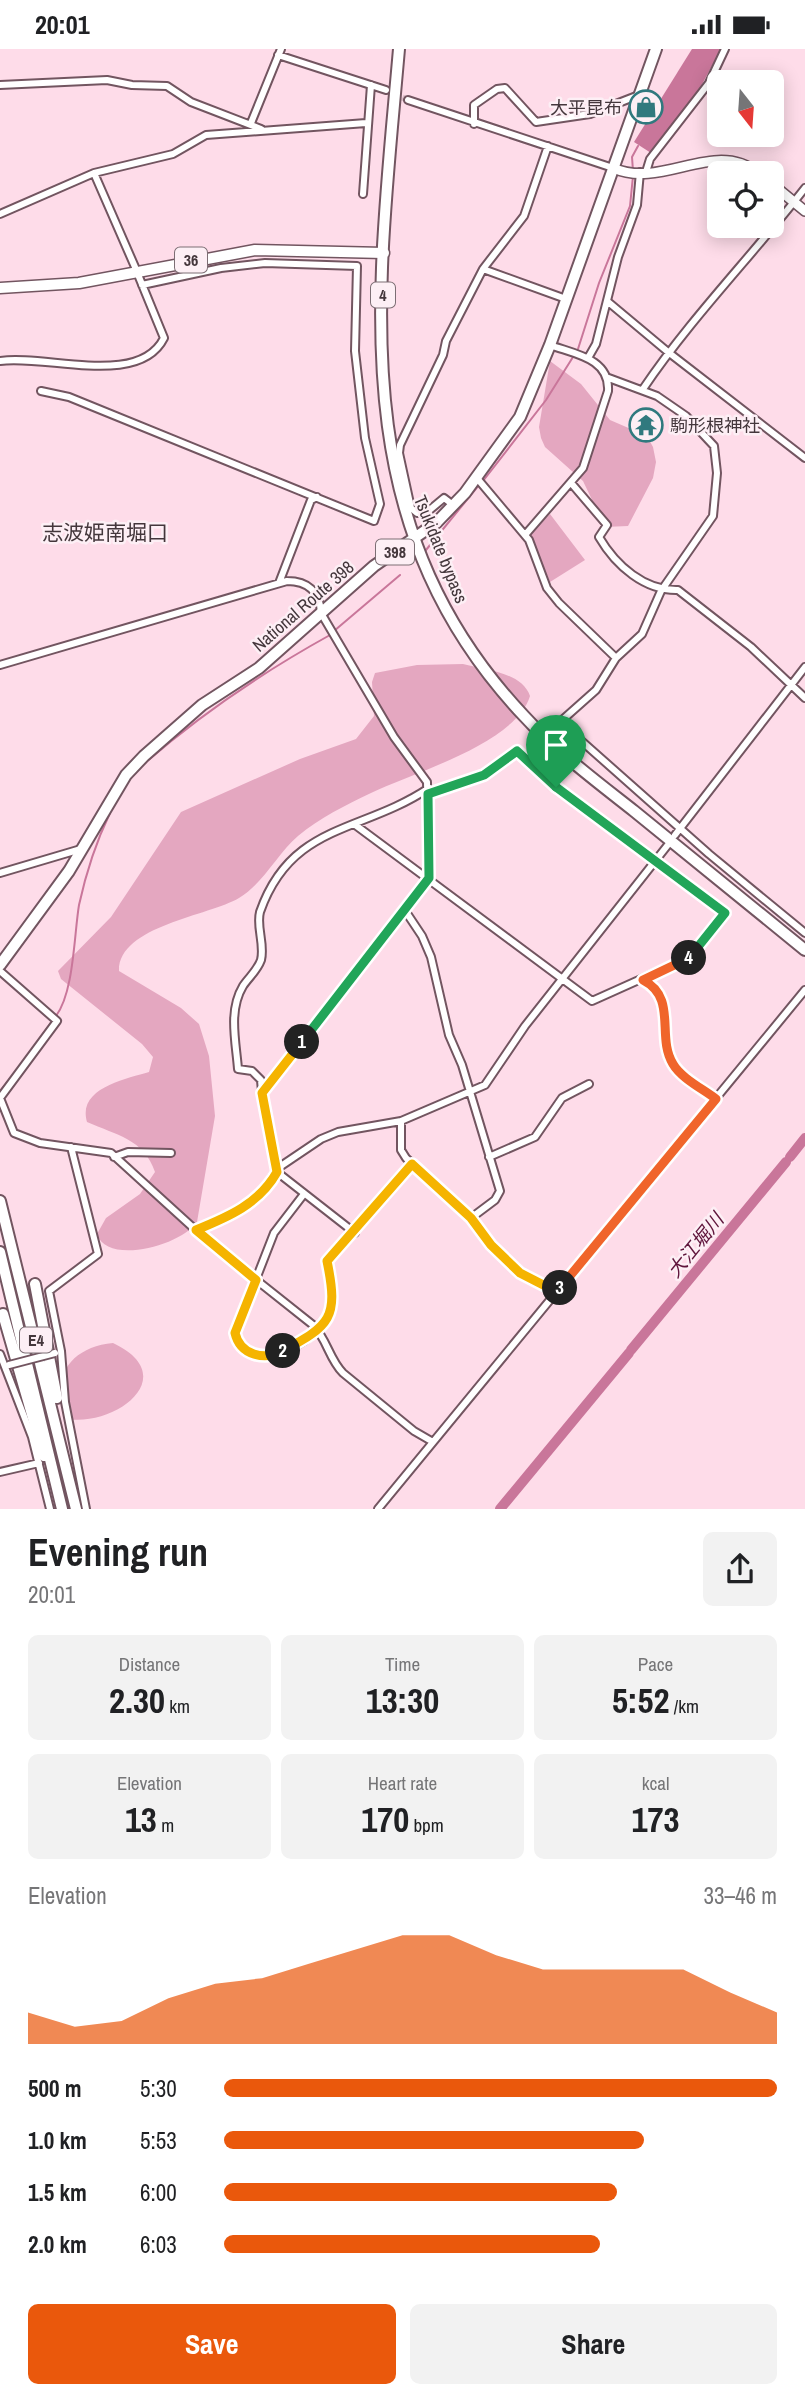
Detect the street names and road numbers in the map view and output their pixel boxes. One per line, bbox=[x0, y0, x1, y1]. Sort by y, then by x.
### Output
road number: 36 bbox=[175, 247, 207, 273]
road number: 4 bbox=[371, 283, 395, 307]
street label: Tsukidate bypass bbox=[408, 491, 474, 607]
road number: 398 bbox=[376, 539, 414, 565]
street label: National Route 398 bbox=[247, 555, 359, 657]
road number: E4 bbox=[20, 1327, 52, 1352]

